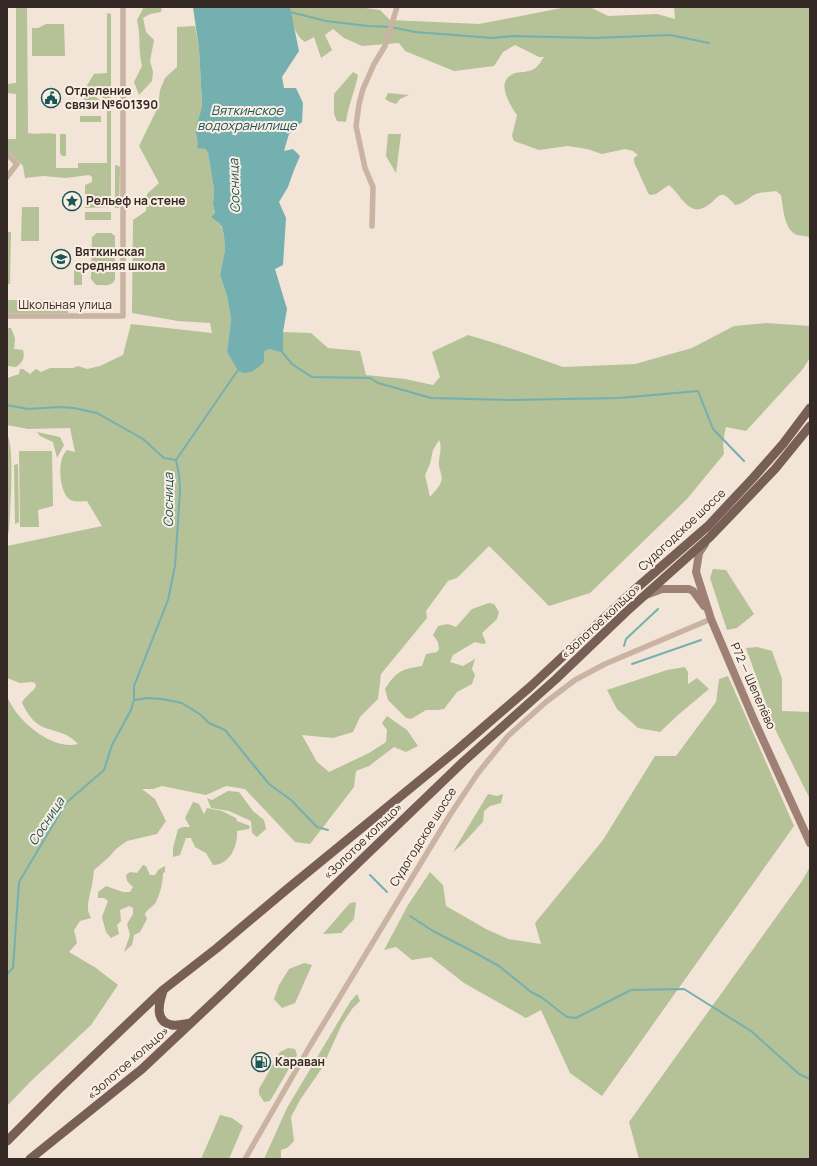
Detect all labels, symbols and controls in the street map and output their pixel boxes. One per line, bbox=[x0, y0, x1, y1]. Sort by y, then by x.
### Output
place label: Отделение связи №601390 bbox=[65, 82, 158, 113]
public building icon: Отделение связи №601390 bbox=[40, 87, 62, 109]
water label: Вяткинское водохранилище bbox=[197, 101, 298, 134]
water label: Сосница bbox=[224, 158, 244, 214]
place icon: Рельеф на стене bbox=[61, 190, 83, 212]
place label: Рельеф на стене bbox=[86, 192, 186, 209]
place label: Вяткинская средняя школа bbox=[75, 243, 165, 274]
school or university icon: Вяткинская средняя школа bbox=[50, 248, 72, 270]
street label: Школьная улица bbox=[18, 296, 112, 313]
water label: Сосница bbox=[159, 472, 177, 527]
street label: Судогодское шоссе bbox=[634, 485, 729, 575]
street label: «Золотое кольцо» bbox=[557, 579, 644, 662]
street label: Р72 — Шепелёво bbox=[727, 640, 780, 732]
street label: Судогодское шоссе bbox=[385, 784, 460, 890]
water label: Сосница bbox=[24, 793, 69, 849]
street label: «Золотое кольцо» bbox=[319, 798, 406, 883]
street label: «Золотое кольцо» bbox=[83, 1022, 172, 1103]
fuel station icon: Караван bbox=[250, 1051, 272, 1073]
place label: Караван bbox=[275, 1053, 325, 1070]

